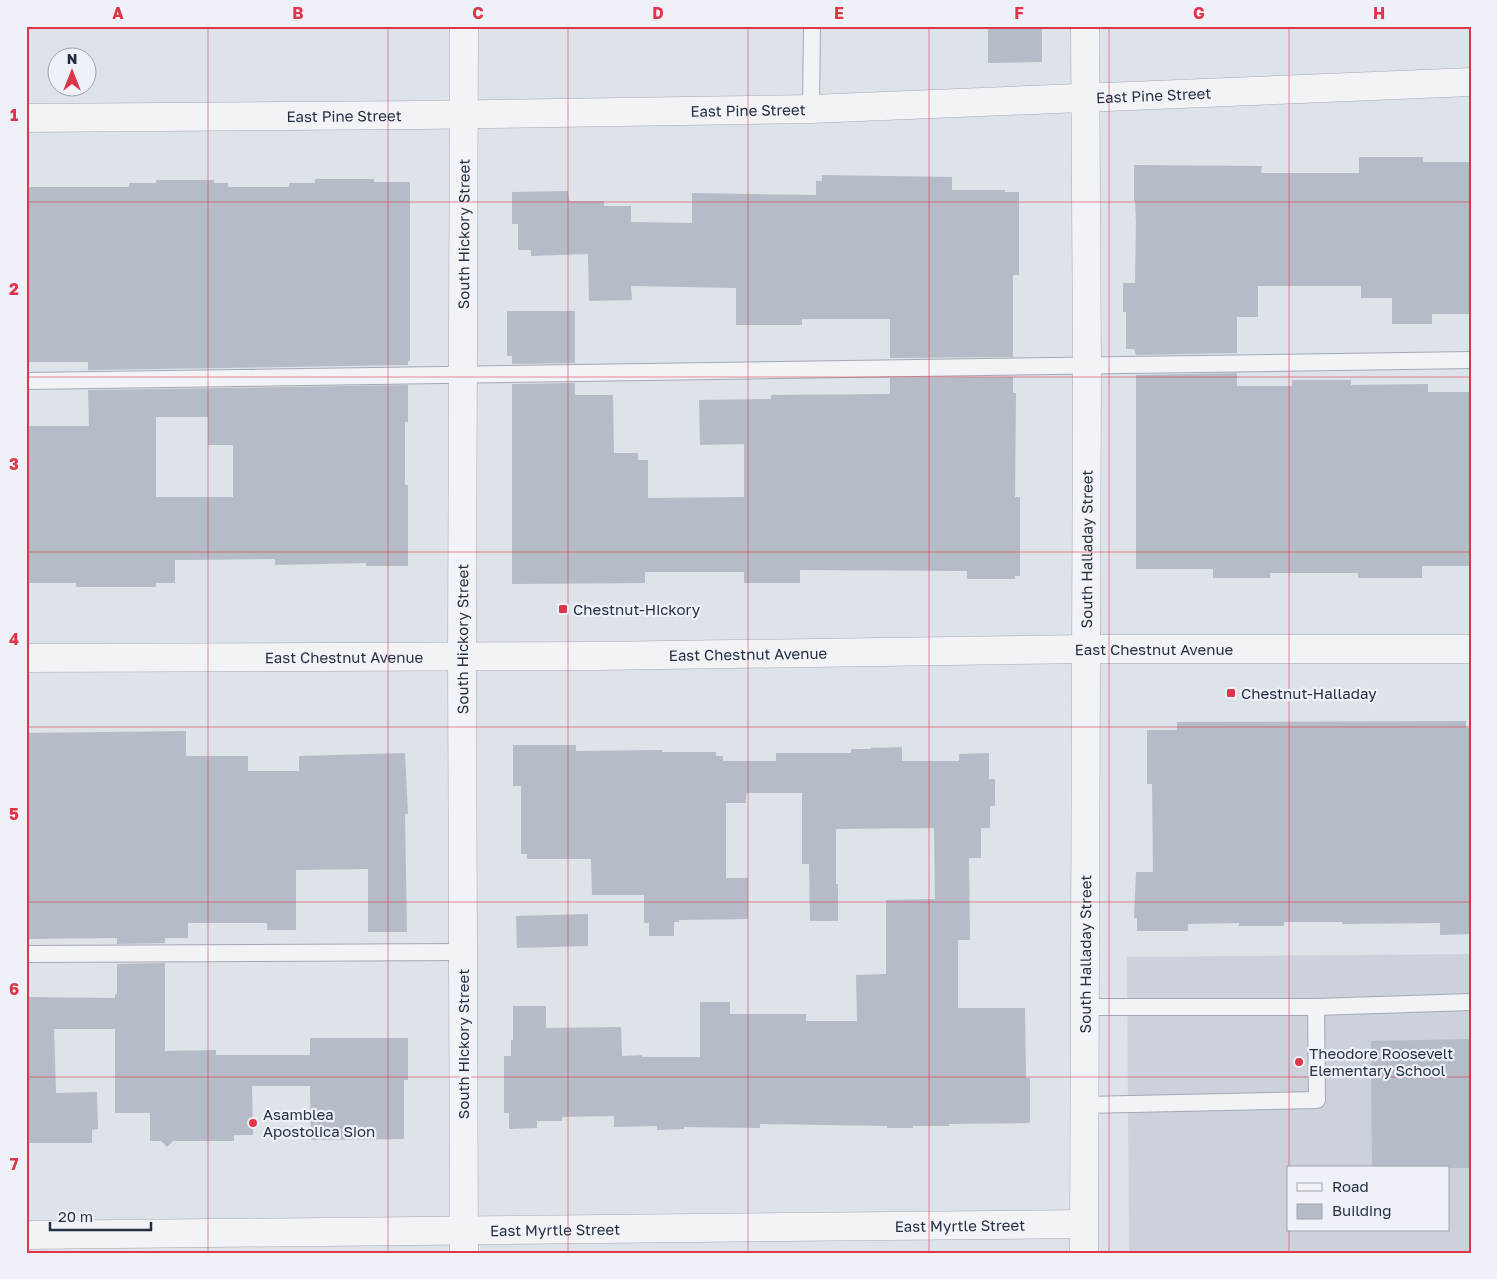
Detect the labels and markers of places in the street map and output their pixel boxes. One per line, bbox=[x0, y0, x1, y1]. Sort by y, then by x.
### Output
place label: Chestnut-Hickory bbox=[573, 600, 701, 618]
marker: Chestnut-Hickory bbox=[557, 603, 569, 615]
place label: Chestnut-Halladay bbox=[1241, 684, 1377, 702]
marker: Chestnut-Halladay bbox=[1225, 687, 1237, 699]
place label: Theodore Roosevelt Elementary School bbox=[1309, 1044, 1453, 1079]
marker: Theodore Roosevelt Elementary School bbox=[1293, 1056, 1305, 1068]
place label: Asamblea Apostolica Sion bbox=[263, 1105, 375, 1140]
marker: Asamblea Apostolica Sion bbox=[247, 1117, 259, 1129]

